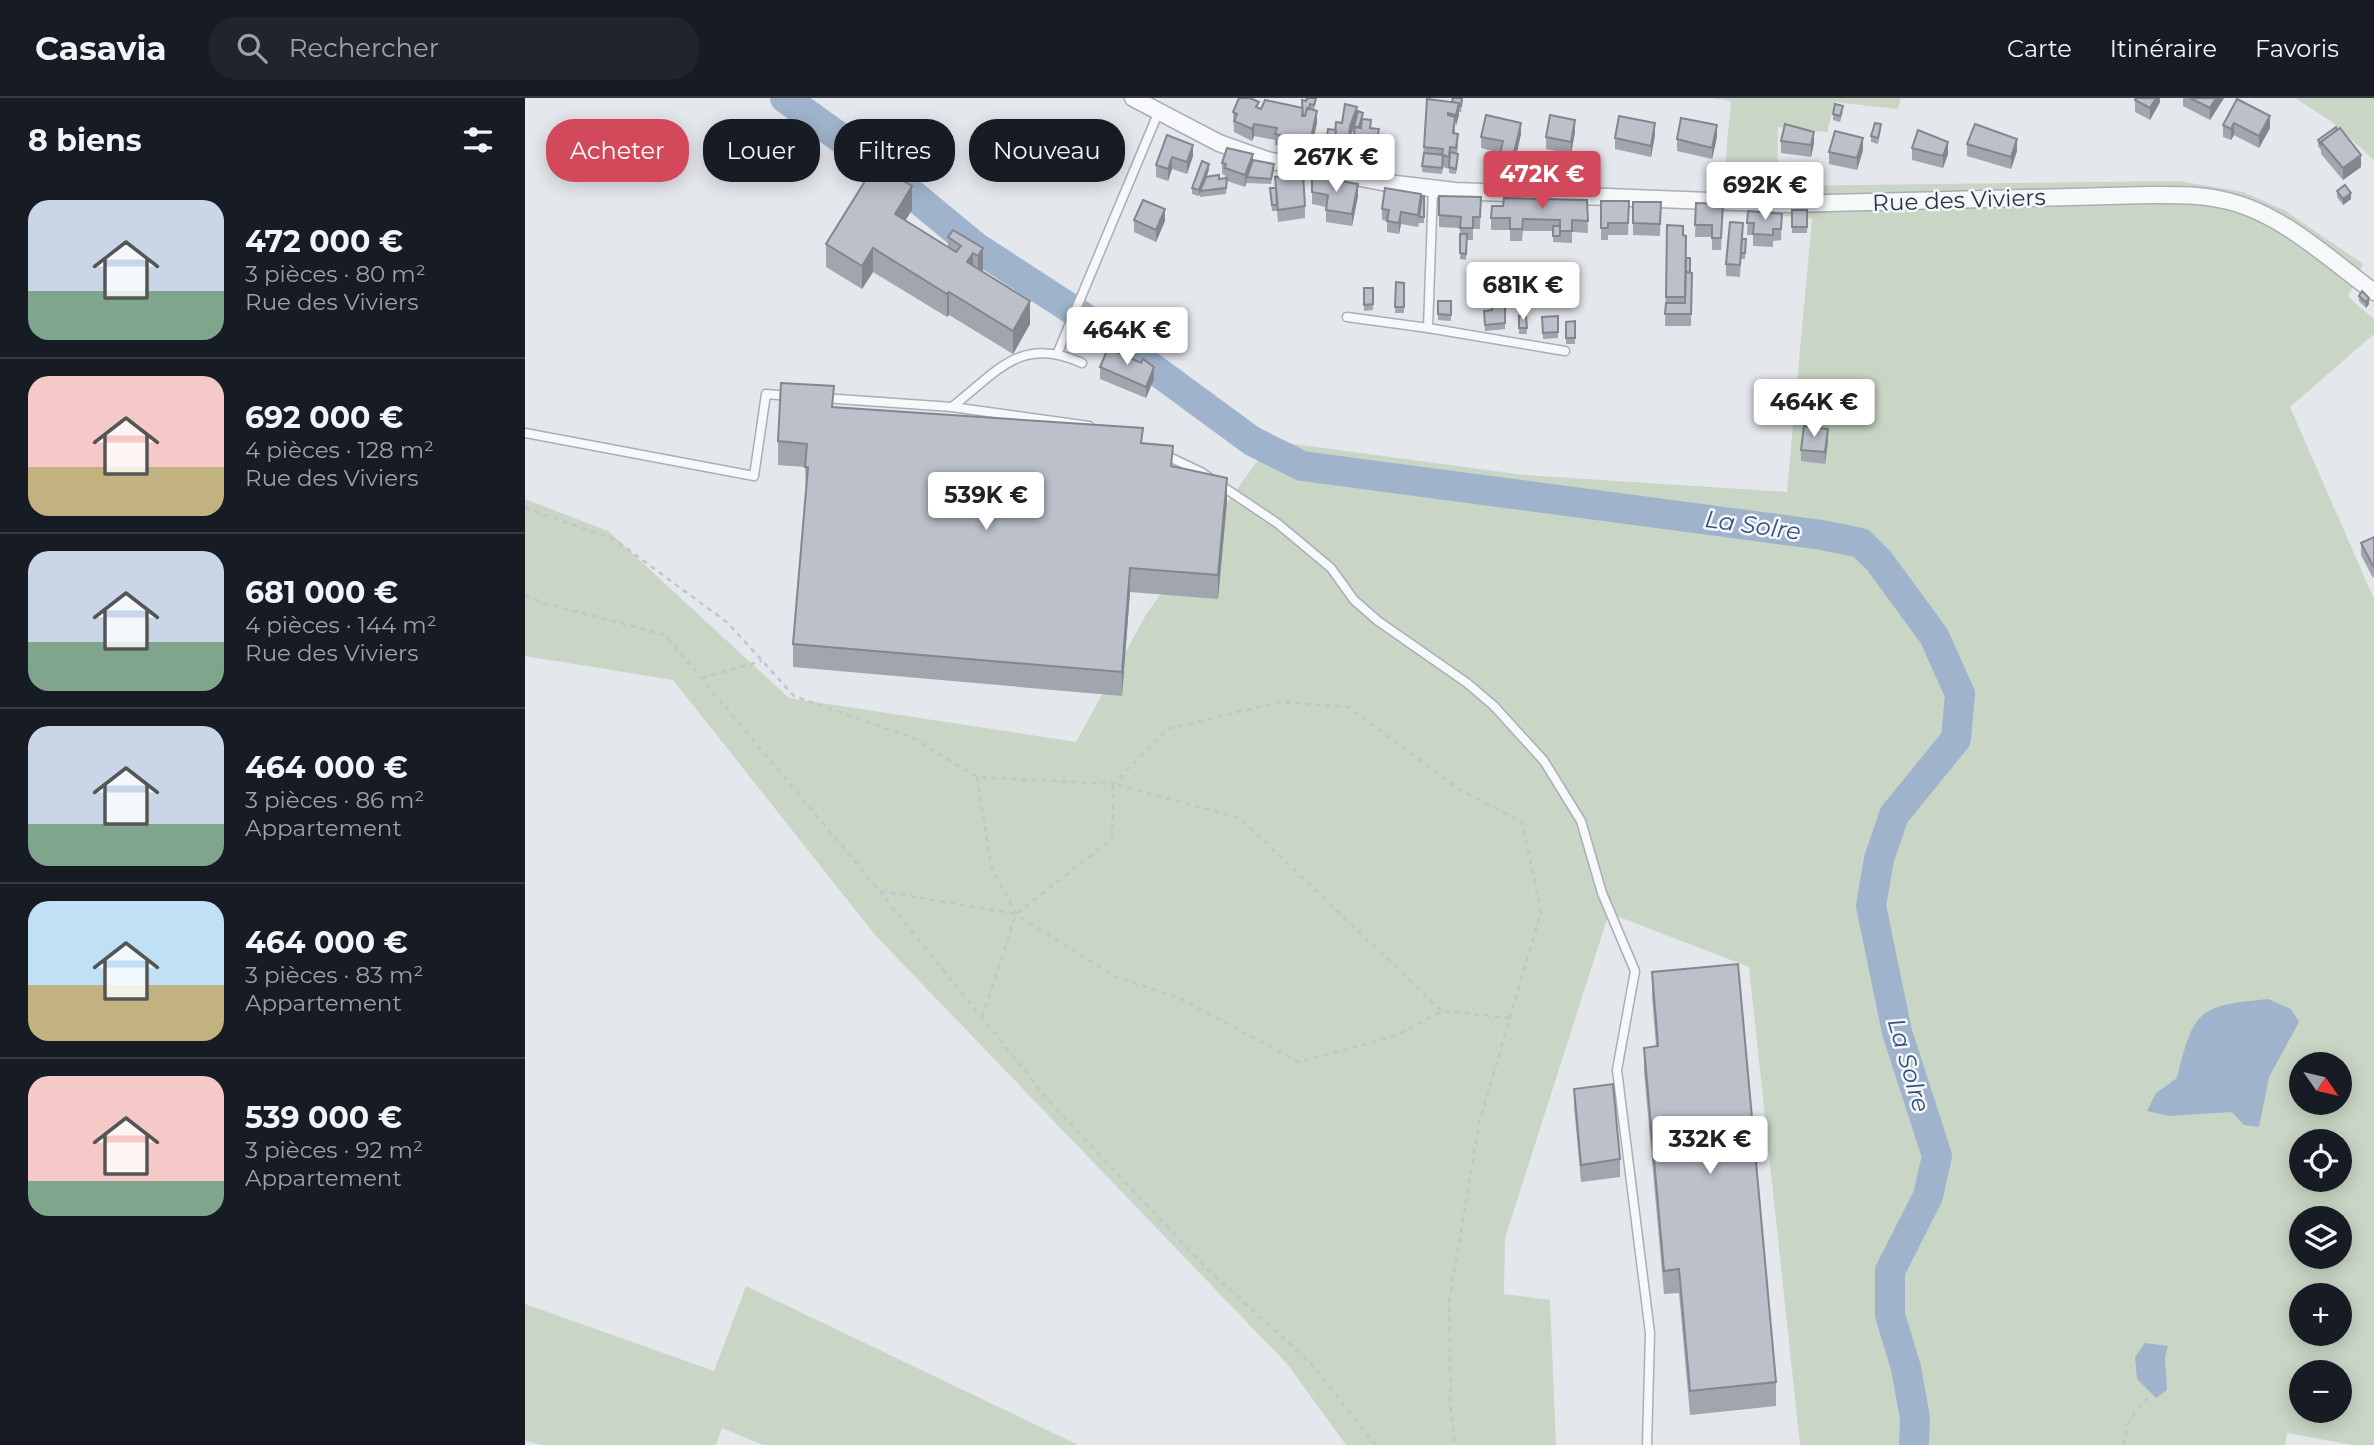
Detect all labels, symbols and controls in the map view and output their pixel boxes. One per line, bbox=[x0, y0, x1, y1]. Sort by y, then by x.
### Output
search box bbox=[209, 17, 699, 80]
text: Casavia bbox=[35, 28, 167, 68]
icon: search bbox=[233, 29, 271, 67]
text: Rechercher bbox=[289, 32, 439, 64]
text: Carte bbox=[2007, 34, 2072, 63]
text: Itinéraire bbox=[2110, 34, 2217, 63]
text: Favoris bbox=[2255, 34, 2339, 63]
chip: Acheter bbox=[546, 119, 689, 182]
chip: Louer bbox=[703, 119, 820, 182]
chip: Filtres bbox=[834, 119, 955, 182]
chip: Nouveau bbox=[969, 119, 1125, 182]
icon: filters bbox=[459, 121, 497, 159]
text: 8 biens bbox=[28, 122, 142, 159]
pin: 267K € bbox=[1279, 134, 1393, 194]
text: 267K € bbox=[1294, 143, 1378, 171]
pin: 472K € bbox=[1485, 152, 1599, 211]
text: 472K € bbox=[1500, 160, 1584, 188]
pin: 692K € bbox=[1708, 162, 1822, 222]
text: 692K € bbox=[1723, 171, 1807, 199]
street label: Rue des Viviers bbox=[1872, 183, 2046, 217]
text: 472 000 € bbox=[245, 223, 403, 260]
icon: home bbox=[84, 228, 168, 312]
text: 3 pièces · 80 m² bbox=[245, 260, 426, 288]
pin: 681K € bbox=[1466, 262, 1580, 322]
text: 681K € bbox=[1482, 271, 1564, 299]
text: Rue des Viviers bbox=[245, 288, 419, 316]
pin: 464K € bbox=[1070, 308, 1184, 367]
text: 464K € bbox=[1083, 316, 1171, 344]
pin: 464K € bbox=[1757, 380, 1871, 439]
text: 464K € bbox=[1770, 388, 1858, 416]
text: 692 000 € bbox=[245, 399, 403, 436]
icon: home bbox=[84, 404, 168, 488]
text: 4 pièces · 128 m² bbox=[245, 436, 434, 464]
text: Rue des Viviers bbox=[245, 464, 419, 492]
pin: 539K € bbox=[929, 472, 1043, 532]
text: 539K € bbox=[944, 481, 1028, 509]
water label: La Solre bbox=[1703, 504, 1803, 546]
text: 681 000 € bbox=[245, 574, 398, 611]
icon: home bbox=[84, 579, 168, 663]
text: 4 pièces · 144 m² bbox=[245, 611, 437, 639]
text: Rue des Viviers bbox=[245, 639, 419, 667]
text: 464 000 € bbox=[245, 749, 408, 786]
icon: home bbox=[84, 754, 168, 838]
text: 3 pièces · 86 m² bbox=[245, 786, 424, 814]
text: Appartement bbox=[245, 814, 402, 842]
text: 464 000 € bbox=[245, 924, 408, 961]
icon: home bbox=[84, 929, 168, 1013]
text: 3 pièces · 83 m² bbox=[245, 961, 423, 989]
text: Appartement bbox=[245, 989, 402, 1017]
water label: La Solre bbox=[1882, 1015, 1936, 1115]
north arrow bbox=[2289, 1052, 2352, 1115]
map controls bbox=[2289, 1052, 2352, 1423]
text: 539 000 € bbox=[245, 1099, 402, 1136]
icon: home bbox=[84, 1104, 168, 1188]
pin: 332K € bbox=[1653, 1116, 1767, 1176]
text: 332K € bbox=[1669, 1125, 1751, 1153]
button: locate bbox=[2289, 1129, 2352, 1192]
text: 3 pièces · 92 m² bbox=[245, 1136, 423, 1164]
text: Appartement bbox=[245, 1164, 402, 1192]
button: layers bbox=[2289, 1206, 2352, 1269]
button: + bbox=[2289, 1283, 2352, 1346]
button: − bbox=[2289, 1360, 2352, 1423]

